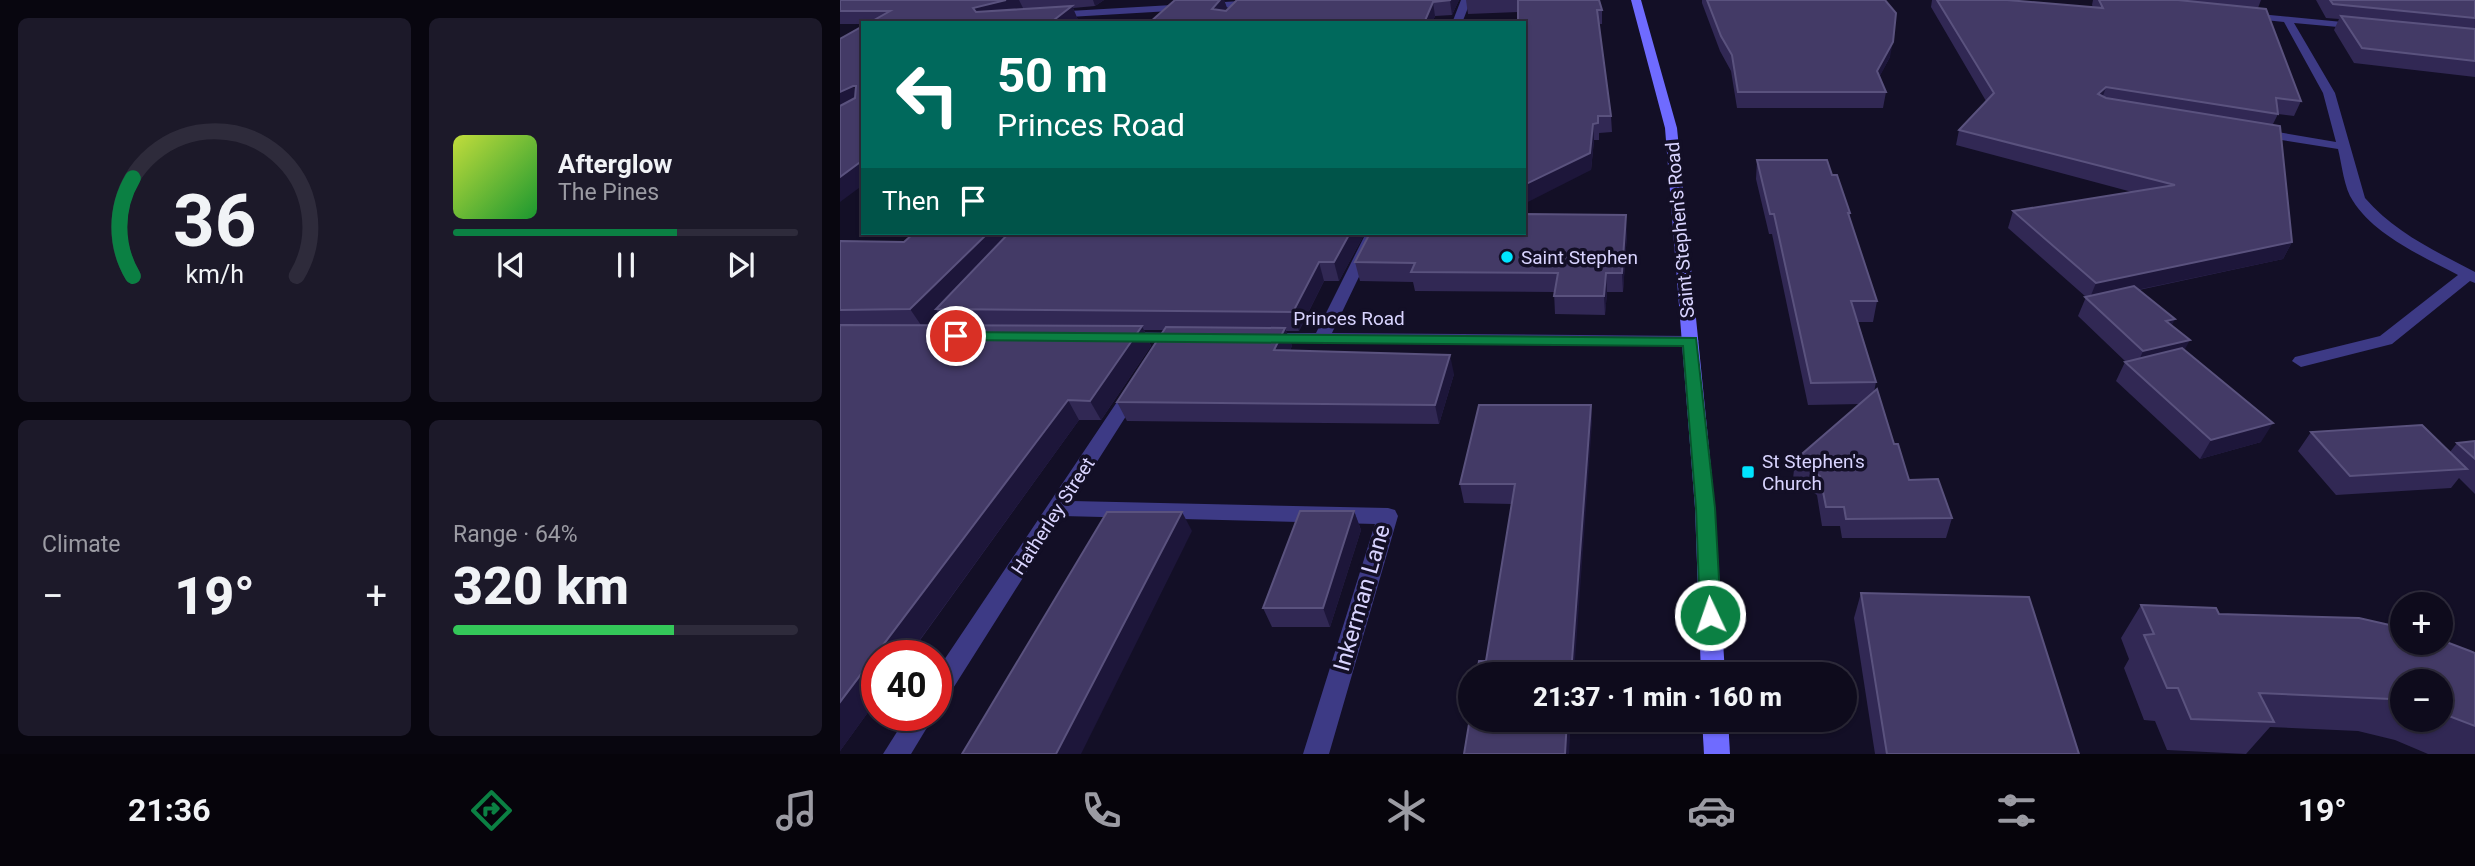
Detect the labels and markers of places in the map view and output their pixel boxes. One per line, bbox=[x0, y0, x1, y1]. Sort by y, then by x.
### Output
place label: Saint Stephen bbox=[1521, 246, 1638, 269]
marker: Saint Stephen bbox=[1499, 249, 1515, 265]
pin bbox=[926, 306, 986, 366]
place label: St Stephen's Church bbox=[1762, 450, 1865, 495]
marker: St Stephen's Church bbox=[1740, 464, 1756, 480]

